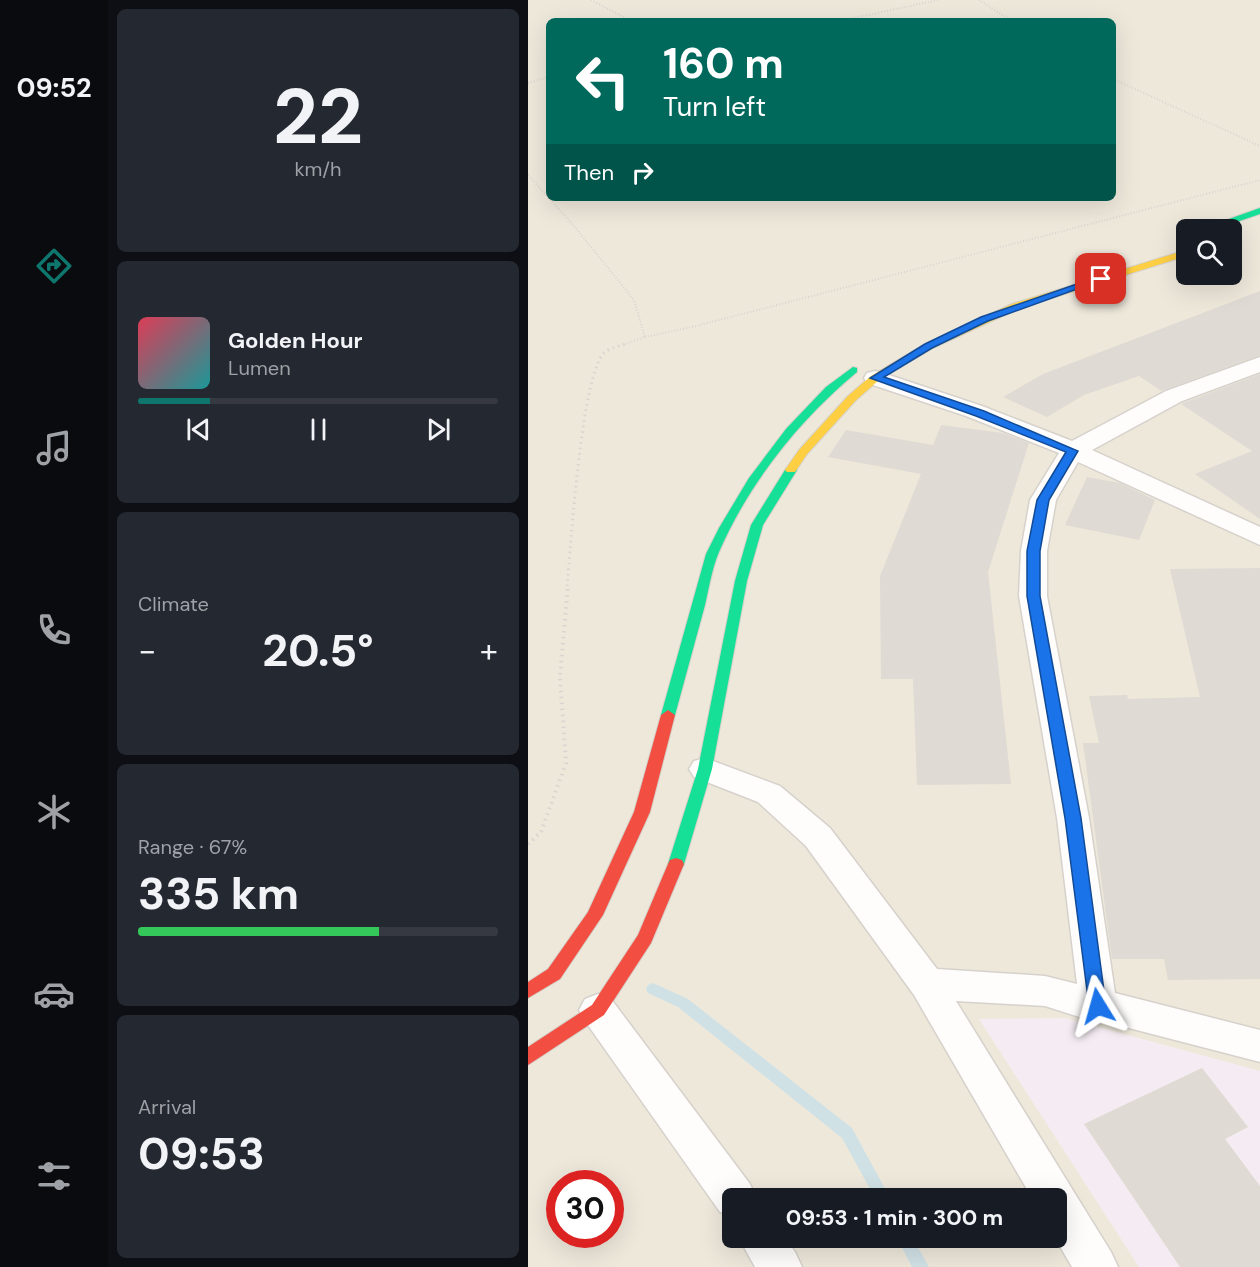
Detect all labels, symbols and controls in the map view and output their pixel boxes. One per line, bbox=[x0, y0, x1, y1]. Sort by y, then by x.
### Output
text: 160 m bbox=[663, 36, 784, 91]
icon: left bbox=[564, 42, 642, 120]
text: 22 bbox=[273, 66, 363, 167]
text: 09:52 bbox=[16, 70, 92, 105]
text: Turn left bbox=[663, 89, 766, 124]
text: km/h bbox=[294, 156, 342, 182]
icon: right bbox=[626, 156, 659, 189]
text: Then bbox=[564, 158, 614, 187]
map controls bbox=[1176, 219, 1242, 285]
button: search bbox=[1176, 219, 1242, 285]
icon: directions bbox=[33, 245, 75, 287]
pin bbox=[1075, 253, 1126, 304]
icon: arrive bbox=[1084, 262, 1117, 295]
text: Golden Hour bbox=[228, 326, 363, 355]
text: Lumen bbox=[228, 355, 291, 381]
icon: previous bbox=[182, 413, 215, 446]
icon: pause bbox=[302, 413, 335, 446]
icon: next bbox=[422, 413, 455, 446]
icon: music bbox=[33, 427, 75, 469]
text: Climate bbox=[138, 591, 209, 617]
icon: phone bbox=[33, 609, 75, 651]
text: 20.5° bbox=[262, 621, 374, 680]
text: − bbox=[138, 629, 156, 672]
text: + bbox=[480, 629, 498, 672]
icon: climate bbox=[33, 791, 75, 833]
text: Range · 67% bbox=[138, 834, 247, 860]
text: 335 km bbox=[138, 864, 299, 923]
icon: car bbox=[33, 973, 75, 1015]
position arrow bbox=[1066, 974, 1130, 1038]
text: Arrival bbox=[138, 1094, 196, 1120]
text: 09:53 bbox=[138, 1124, 265, 1183]
icon: filters bbox=[33, 1155, 75, 1197]
speed limit sign: 30 bbox=[546, 1170, 624, 1248]
text: 09:53 · 1 min · 300 m bbox=[786, 1203, 1003, 1232]

